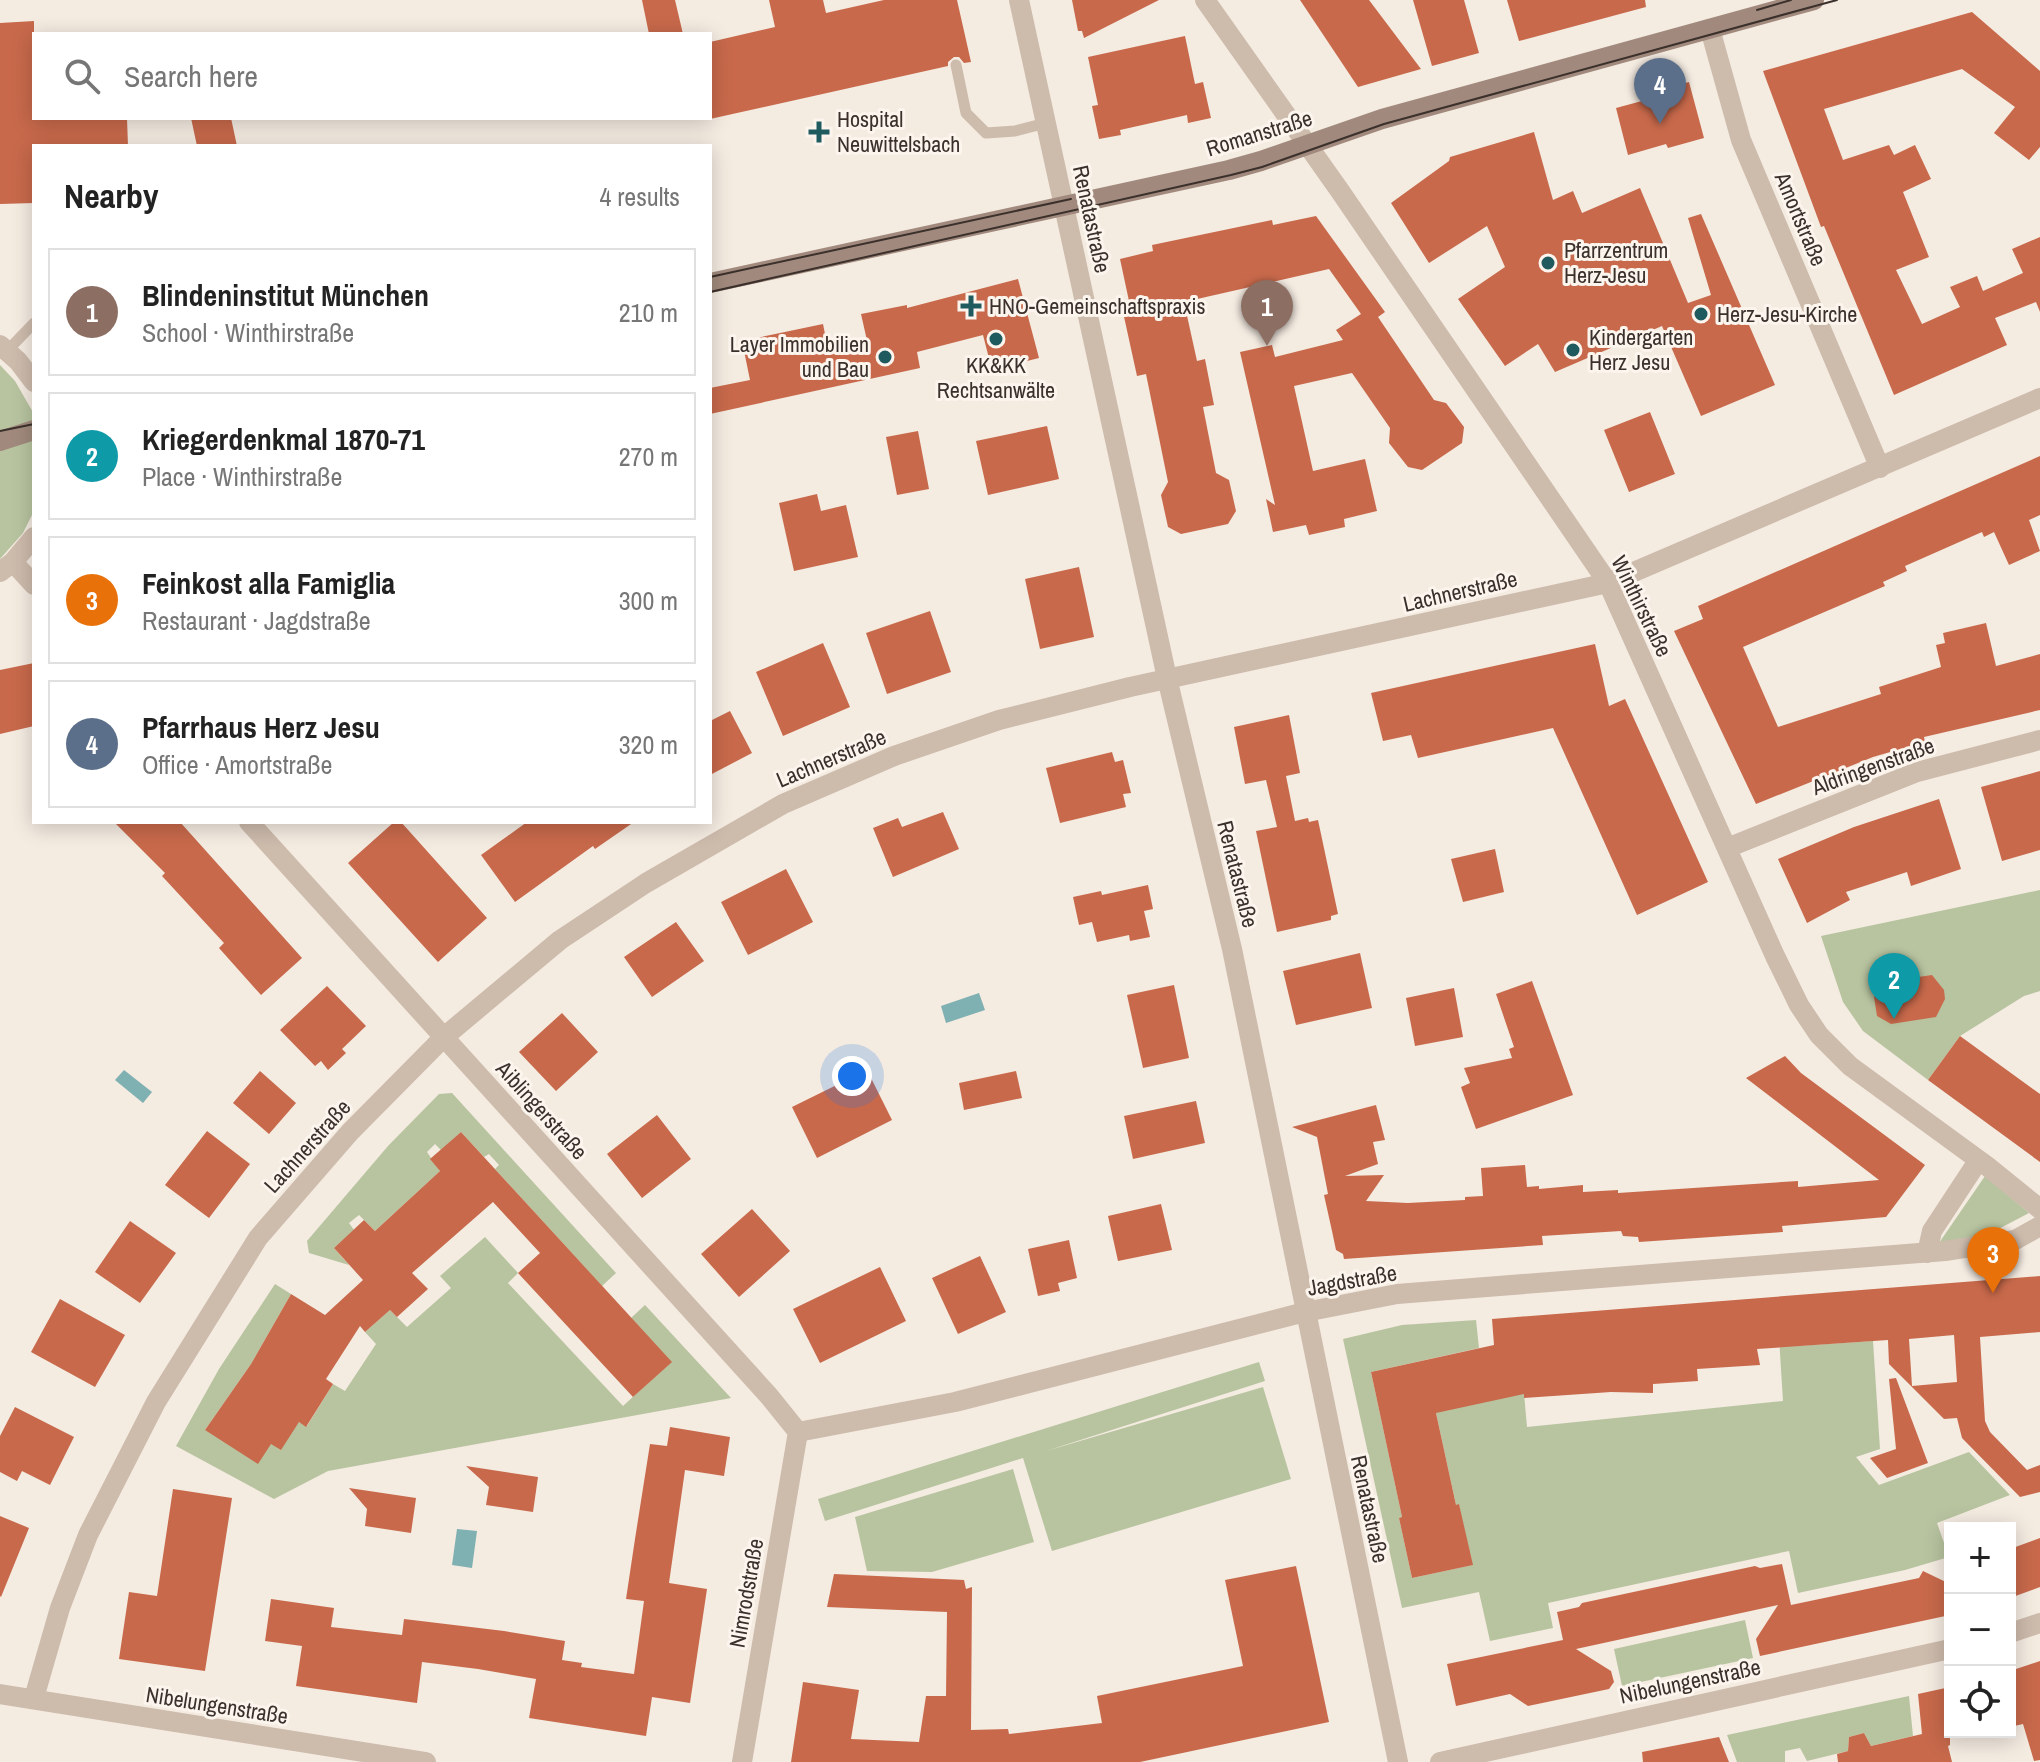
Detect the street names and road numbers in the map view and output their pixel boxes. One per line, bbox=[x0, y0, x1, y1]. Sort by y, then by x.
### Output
street label: Romanstraße bbox=[1202, 103, 1316, 163]
street label: Renatastraße bbox=[1066, 162, 1118, 276]
street label: Amortstraße bbox=[1767, 167, 1834, 271]
street label: Winthirstraße bbox=[1605, 550, 1679, 662]
street label: Lachnerstraße bbox=[1400, 563, 1520, 619]
street label: Lachnerstraße bbox=[772, 721, 890, 795]
street label: Aldringenstraße bbox=[1807, 730, 1938, 802]
street label: Renatastraße bbox=[1210, 817, 1266, 931]
street label: Aiblingerstraße bbox=[489, 1053, 594, 1166]
street label: Lachnerstraße bbox=[257, 1093, 357, 1199]
street label: Jagdstraße bbox=[1305, 1257, 1399, 1303]
street label: Renatastraße bbox=[1344, 1452, 1396, 1566]
street label: Nimrodstraße bbox=[722, 1536, 770, 1650]
street label: Nibelungenstraße bbox=[1617, 1651, 1763, 1711]
street label: Nibelungenstraße bbox=[144, 1679, 290, 1731]

